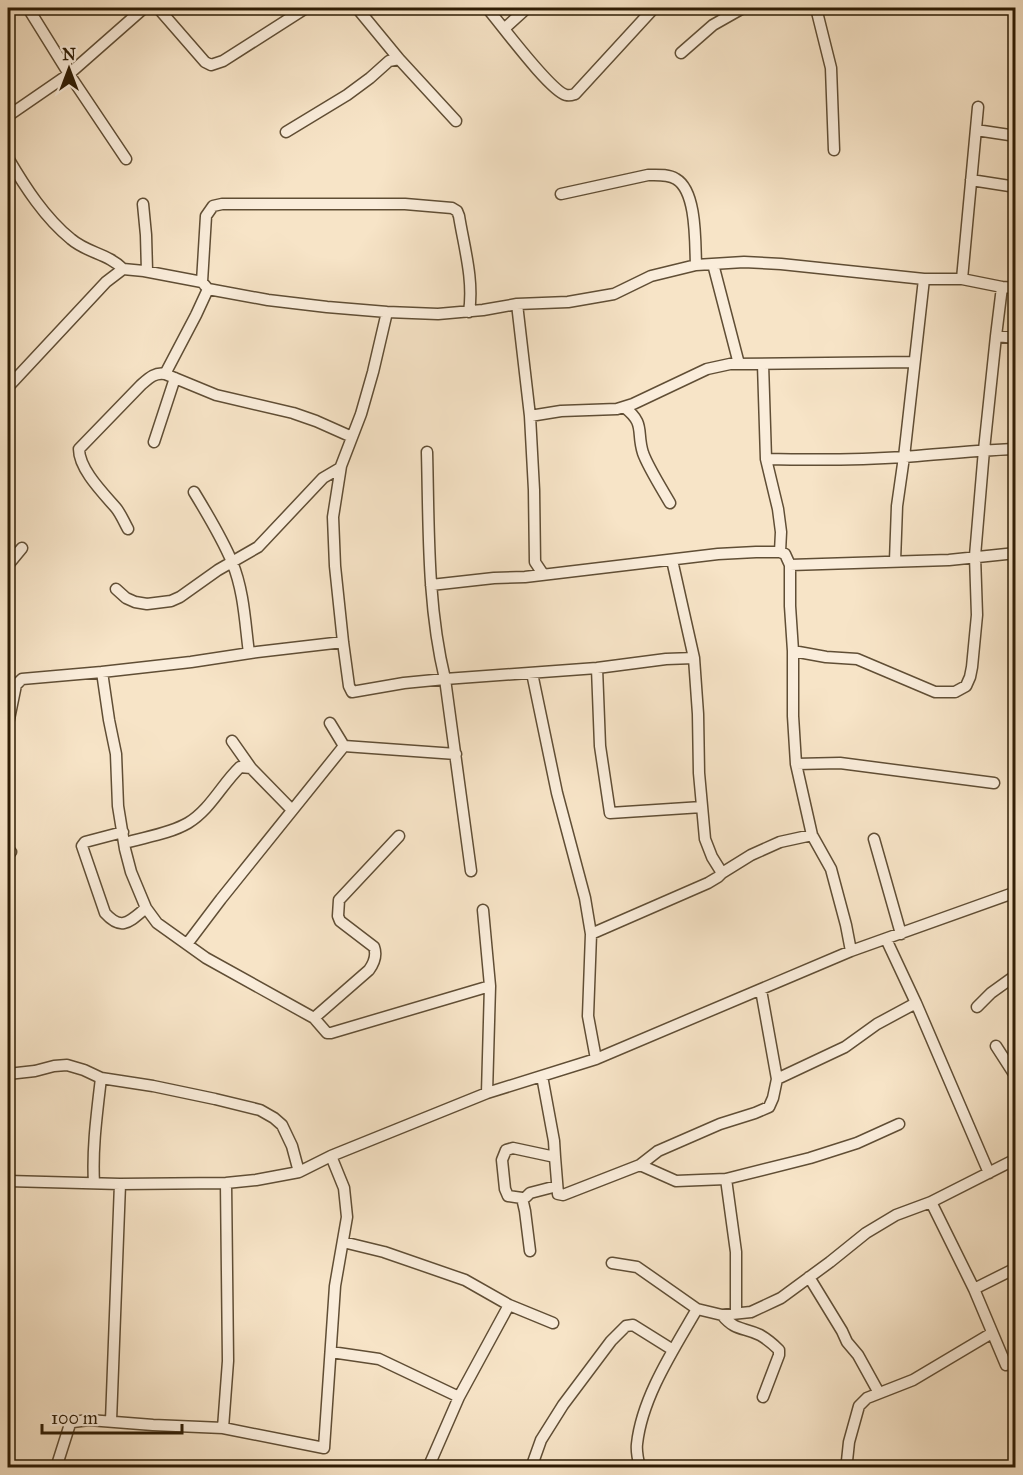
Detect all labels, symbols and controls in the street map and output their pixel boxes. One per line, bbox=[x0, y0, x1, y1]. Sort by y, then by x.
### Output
north arrow bbox=[39, 39, 99, 99]
text: N bbox=[62, 45, 76, 64]
scale bar bbox=[42, 1397, 182, 1435]
text: 100 m bbox=[51, 1407, 98, 1429]

